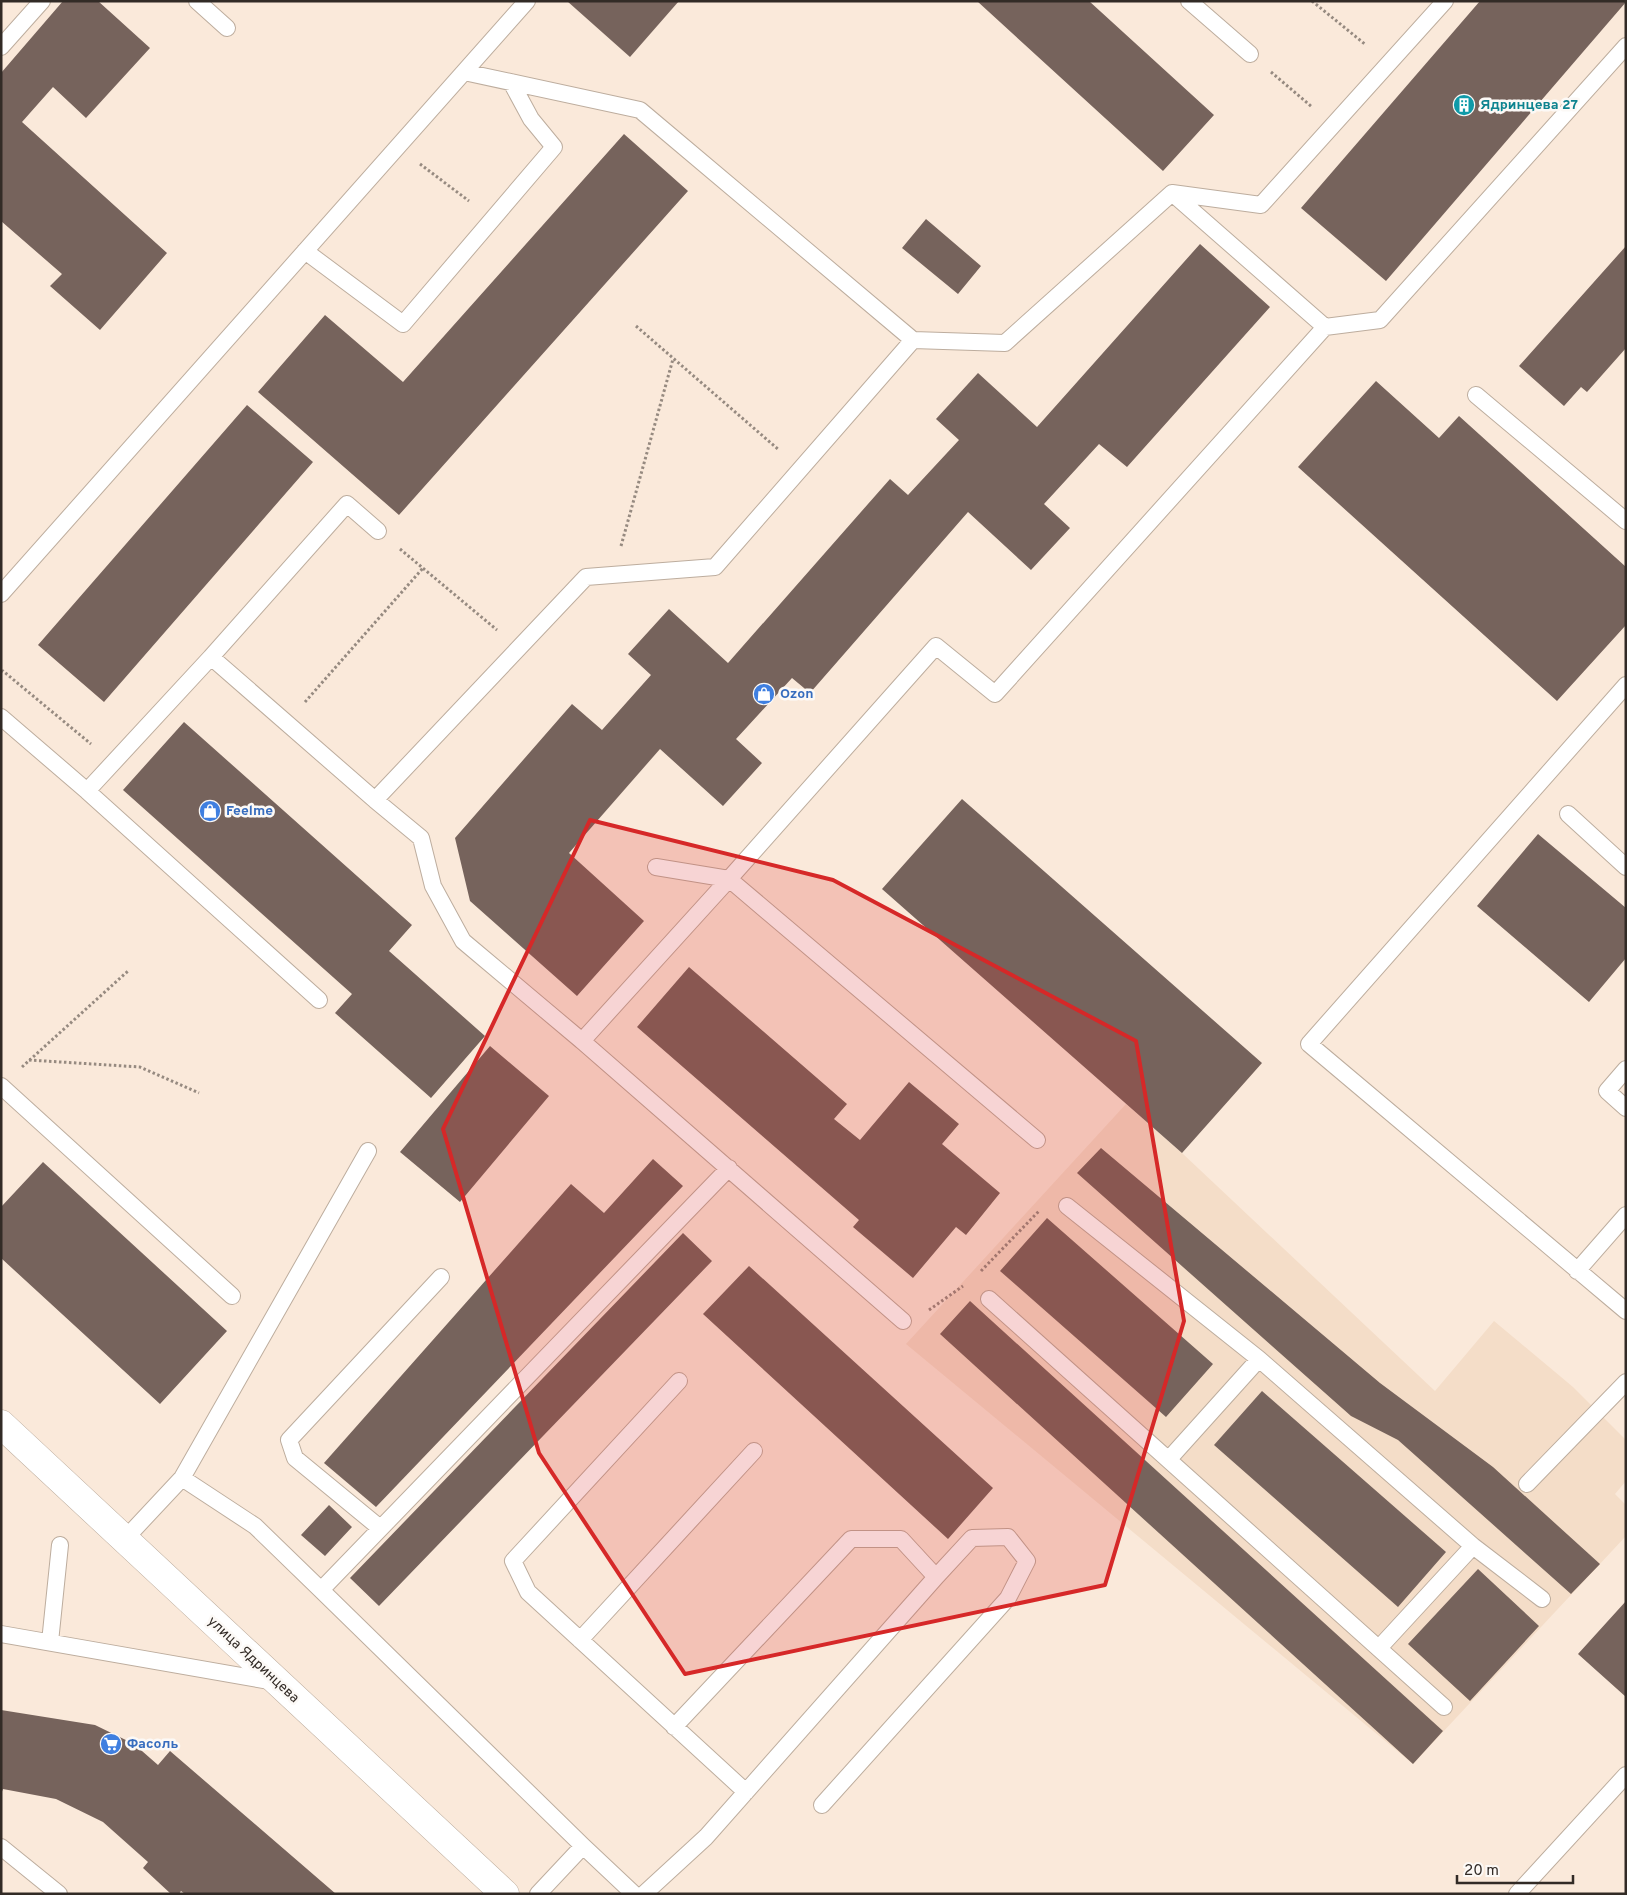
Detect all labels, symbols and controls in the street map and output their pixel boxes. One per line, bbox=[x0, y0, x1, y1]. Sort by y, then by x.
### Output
building icon: Ядринцева 27 bbox=[1452, 93, 1476, 117]
place label: Ядринцева 27 bbox=[1480, 97, 1578, 114]
shop icon: Ozon bbox=[752, 682, 776, 706]
place label: Ozon bbox=[780, 686, 813, 703]
shop icon: Feelme bbox=[198, 799, 222, 823]
place label: Feelme bbox=[226, 803, 273, 820]
street label: улица Ядринцева bbox=[204, 1613, 302, 1707]
supermarket icon: Фасоль bbox=[99, 1732, 123, 1756]
place label: Фасоль bbox=[127, 1736, 178, 1753]
scale bar bbox=[1457, 1852, 1573, 1884]
text: 20 m bbox=[1464, 1862, 1499, 1881]

